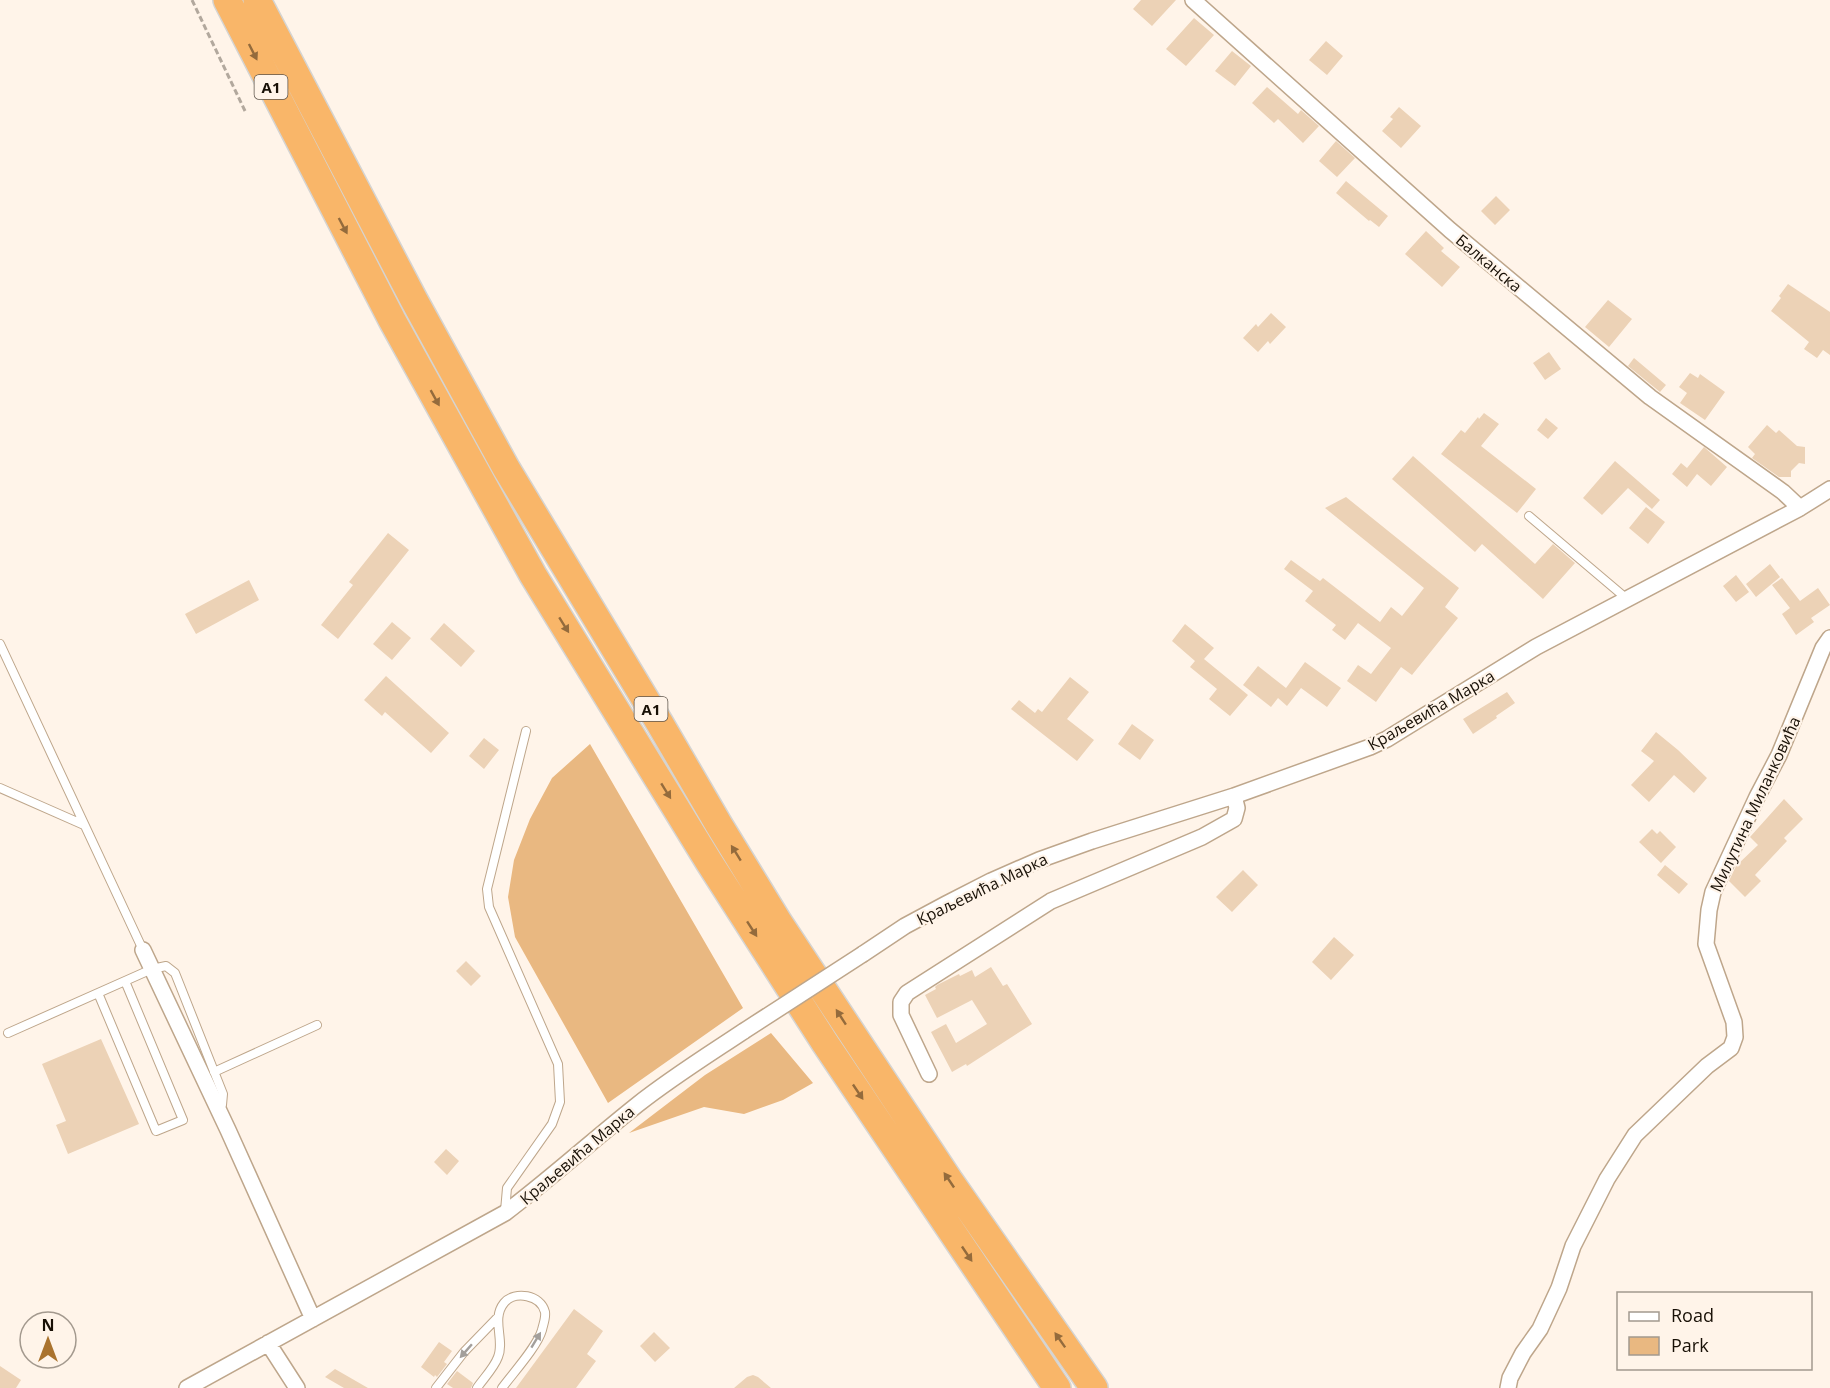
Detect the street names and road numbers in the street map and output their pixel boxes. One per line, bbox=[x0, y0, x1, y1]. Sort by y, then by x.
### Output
road number: A1 bbox=[254, 75, 288, 99]
street label: Балканска bbox=[1451, 229, 1527, 297]
street label: Краљевића Марка bbox=[1363, 665, 1499, 755]
road number: A1 bbox=[634, 697, 668, 721]
street label: Милутина Миланковића bbox=[1705, 713, 1805, 895]
street label: Краљевића Марка bbox=[913, 848, 1051, 930]
street label: Краљевића Марка bbox=[515, 1101, 639, 1209]

